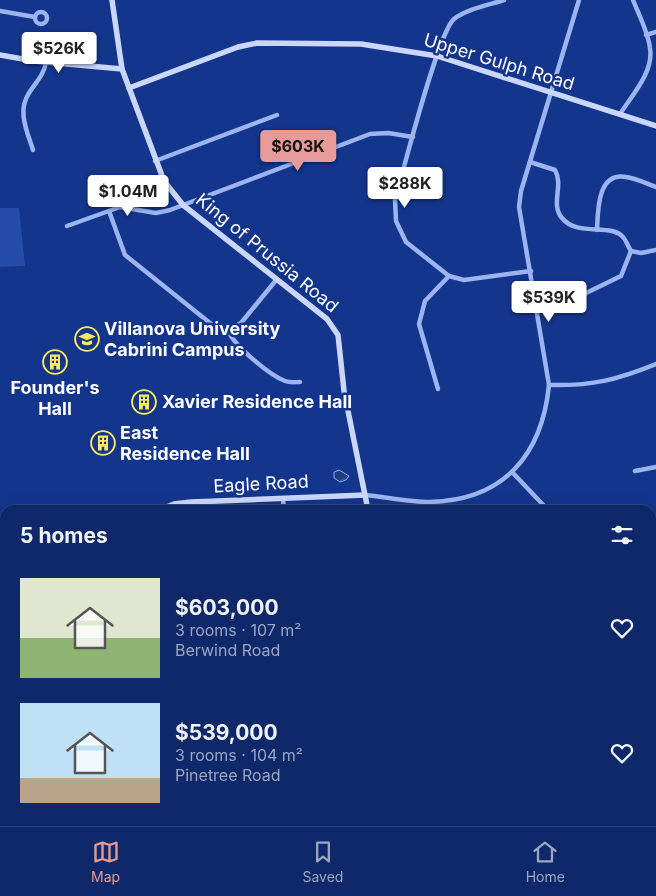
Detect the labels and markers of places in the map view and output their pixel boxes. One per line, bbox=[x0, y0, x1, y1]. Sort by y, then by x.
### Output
pin: $526K bbox=[24, 32, 94, 74]
pin: $603K bbox=[263, 130, 333, 172]
pin: $288K bbox=[370, 166, 440, 209]
pin: $1.04M bbox=[87, 174, 169, 217]
pin: $539K bbox=[514, 280, 584, 323]
place label: Villanova University Cabrini Campus bbox=[104, 318, 280, 360]
school or university icon: Villanova University Cabrini Campus bbox=[74, 326, 100, 352]
building icon: Founder's Hall bbox=[42, 349, 68, 375]
place label: Founder's Hall bbox=[11, 377, 99, 419]
building icon: Xavier Residence Hall bbox=[131, 389, 157, 415]
place label: Xavier Residence Hall bbox=[162, 391, 352, 412]
place label: East Residence Hall bbox=[120, 422, 250, 464]
building icon: East Residence Hall bbox=[90, 430, 116, 456]

